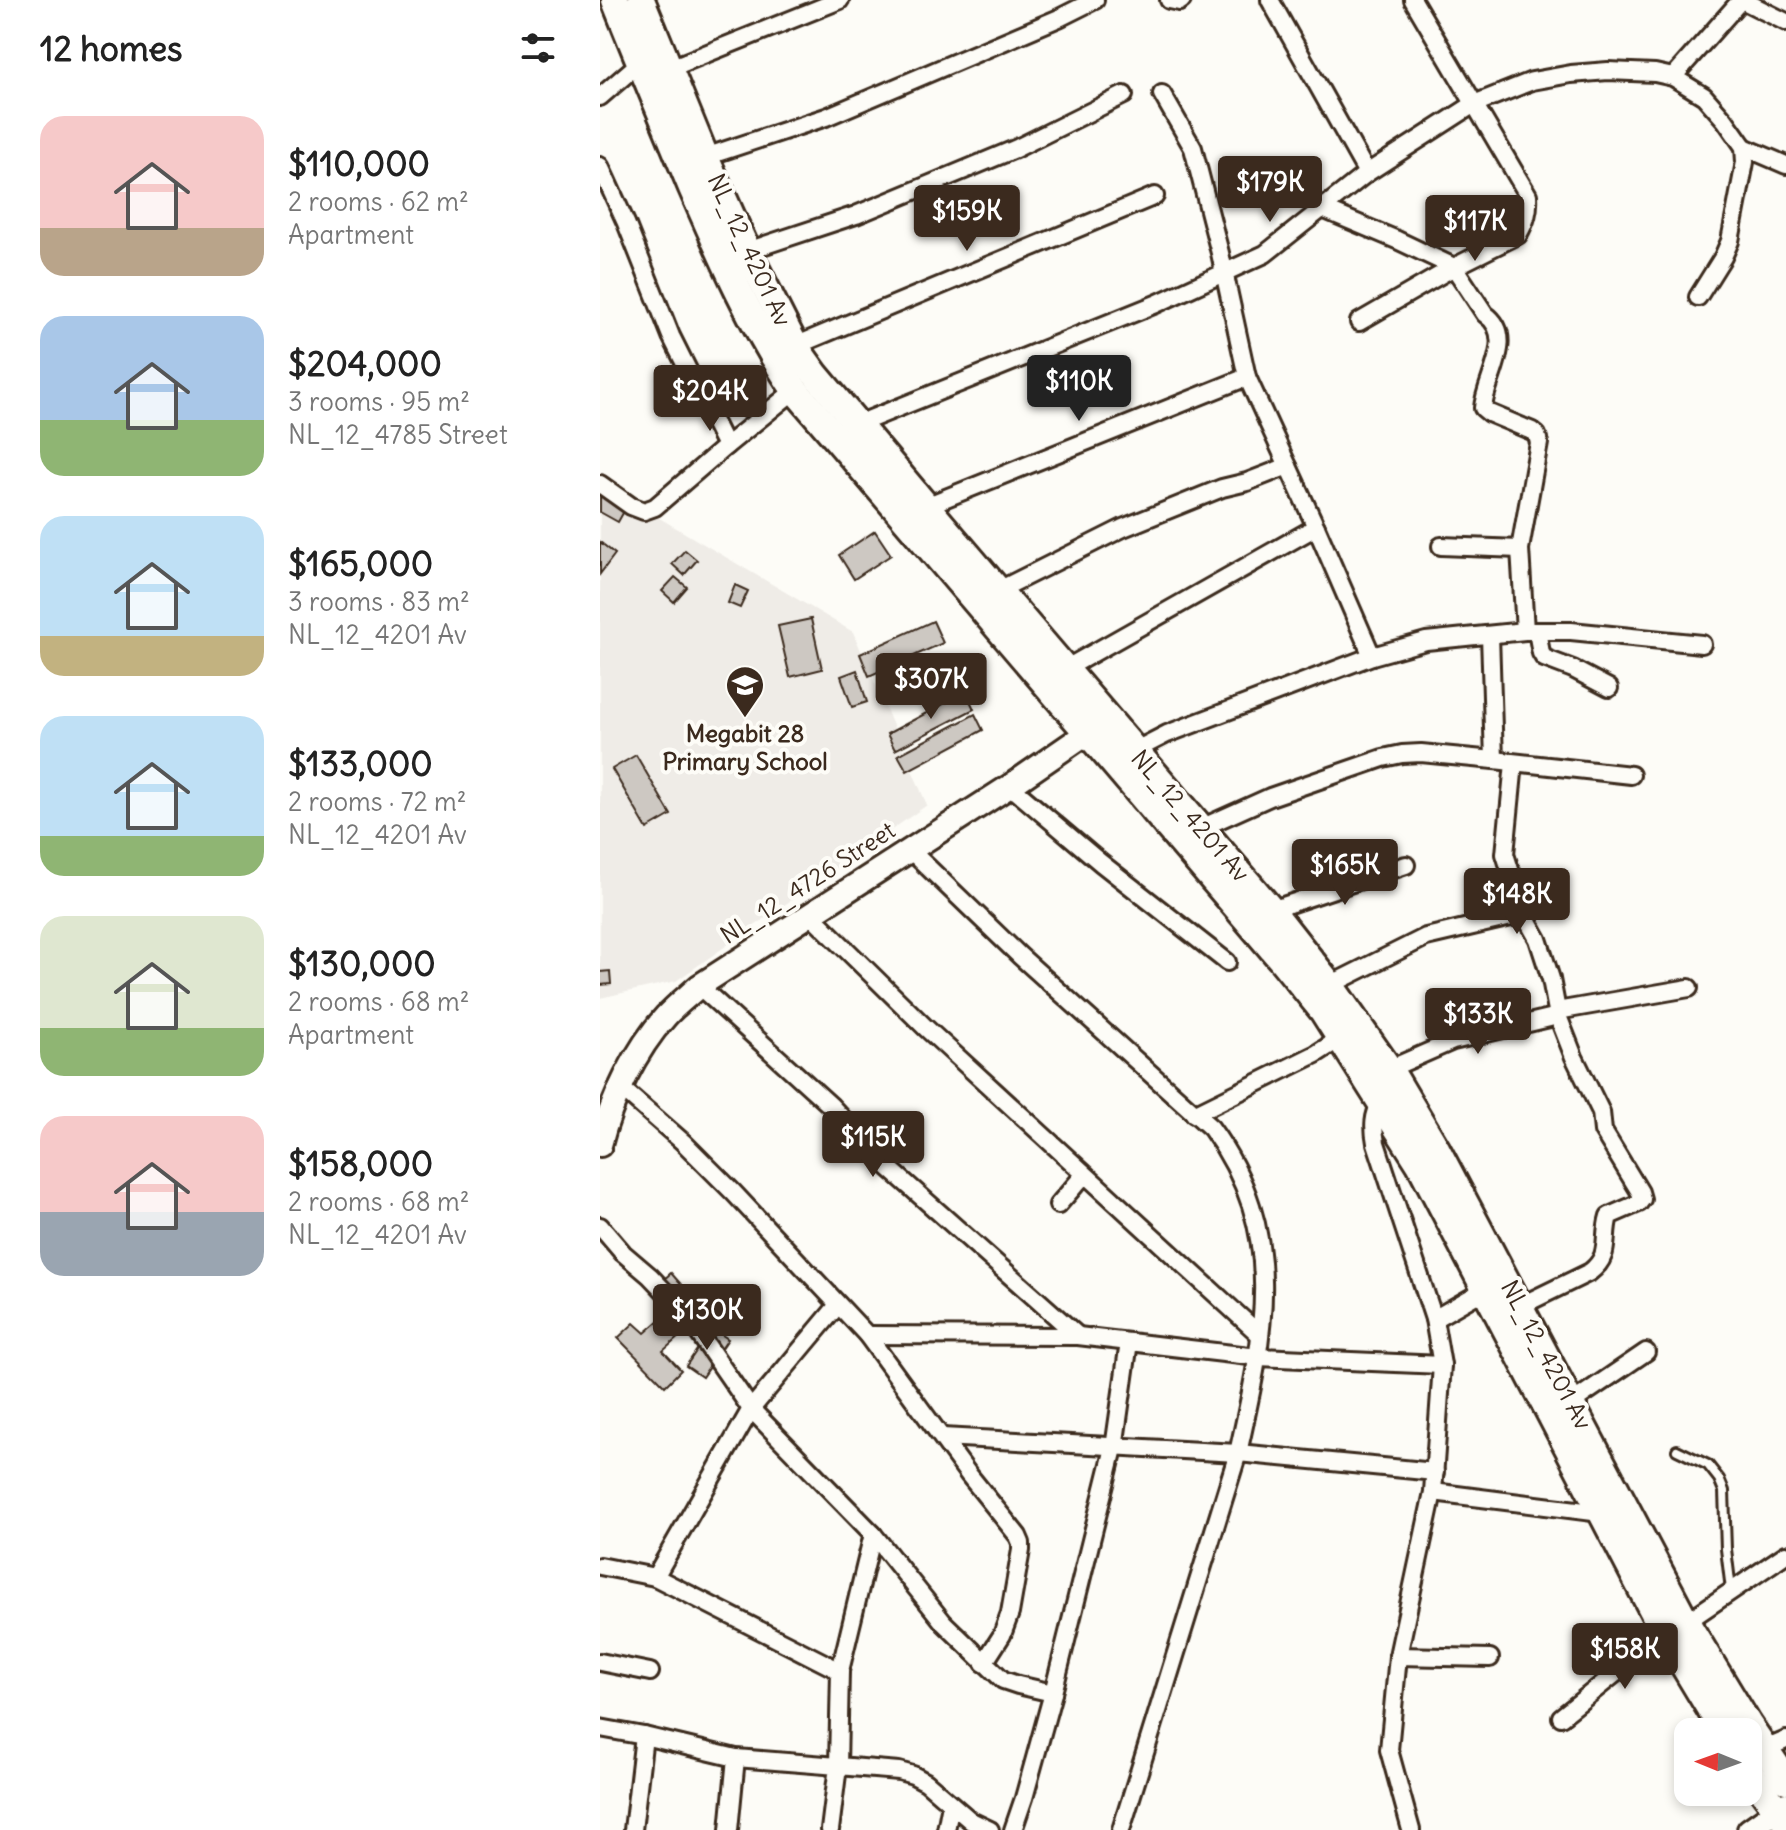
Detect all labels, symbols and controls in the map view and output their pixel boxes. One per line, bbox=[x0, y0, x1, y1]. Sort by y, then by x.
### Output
icon: filters bbox=[516, 26, 560, 70]
text: 12 homes bbox=[40, 27, 183, 70]
text: $110,000 bbox=[288, 142, 430, 185]
icon: home bbox=[104, 148, 200, 244]
pin: $179K bbox=[1214, 156, 1326, 224]
text: $179K bbox=[1236, 165, 1304, 198]
street label: NL_12_4201 Av bbox=[701, 168, 799, 331]
text: 2 rooms · 62 m² bbox=[288, 185, 469, 218]
pin: $159K bbox=[911, 185, 1023, 253]
text: $159K bbox=[932, 194, 1002, 227]
pin: $117K bbox=[1419, 195, 1531, 263]
text: $117K bbox=[1443, 204, 1507, 237]
text: Apartment bbox=[288, 218, 414, 251]
text: $204,000 bbox=[288, 342, 442, 385]
icon: home bbox=[104, 348, 200, 444]
pin: $110K bbox=[1023, 355, 1135, 423]
text: $110K bbox=[1045, 364, 1113, 397]
pin: $204K bbox=[654, 365, 766, 433]
text: $204K bbox=[672, 374, 748, 407]
text: 3 rooms · 95 m² bbox=[288, 385, 470, 418]
text: NL_12_4785 Street bbox=[288, 418, 508, 451]
text: $165,000 bbox=[288, 542, 433, 585]
icon: home bbox=[104, 548, 200, 644]
text: 3 rooms · 83 m² bbox=[288, 585, 470, 618]
text: NL_12_4201 Av bbox=[288, 618, 467, 651]
pin: $307K bbox=[875, 653, 987, 721]
text: $307K bbox=[894, 662, 968, 695]
school or university icon: Megabit 28 Primary School bbox=[724, 664, 766, 719]
place label: Megabit 28 Primary School bbox=[662, 718, 828, 776]
text: $133,000 bbox=[288, 742, 433, 785]
street label: NL_12_4201 Av bbox=[1125, 743, 1256, 888]
icon: home bbox=[104, 748, 200, 844]
text: 2 rooms · 72 m² bbox=[288, 785, 467, 818]
street label: NL_12_4726 Street bbox=[715, 815, 900, 950]
text: NL_12_4201 Av bbox=[288, 818, 467, 851]
pin: $165K bbox=[1289, 839, 1401, 907]
text: $165K bbox=[1310, 848, 1380, 881]
pin: $148K bbox=[1461, 868, 1573, 936]
text: $148K bbox=[1482, 877, 1552, 910]
text: $130,000 bbox=[288, 942, 436, 985]
icon: home bbox=[104, 948, 200, 1044]
text: 2 rooms · 68 m² bbox=[288, 985, 470, 1018]
pin: $133K bbox=[1422, 988, 1534, 1056]
text: $133K bbox=[1443, 997, 1513, 1030]
text: Apartment bbox=[288, 1018, 414, 1051]
pin: $115K bbox=[817, 1111, 929, 1179]
text: $115K bbox=[840, 1120, 906, 1153]
text: $158,000 bbox=[288, 1142, 433, 1185]
icon: home bbox=[104, 1148, 200, 1244]
text: 2 rooms · 68 m² bbox=[288, 1185, 470, 1218]
text: NL_12_4201 Av bbox=[288, 1218, 467, 1251]
street label: NL_12_4201 Av bbox=[1495, 1275, 1599, 1435]
pin: $130K bbox=[651, 1284, 763, 1352]
text: $130K bbox=[671, 1293, 743, 1326]
pin: $158K bbox=[1569, 1623, 1681, 1691]
text: $158K bbox=[1590, 1632, 1660, 1665]
north arrow bbox=[1674, 1718, 1762, 1806]
map controls bbox=[1674, 1718, 1762, 1806]

